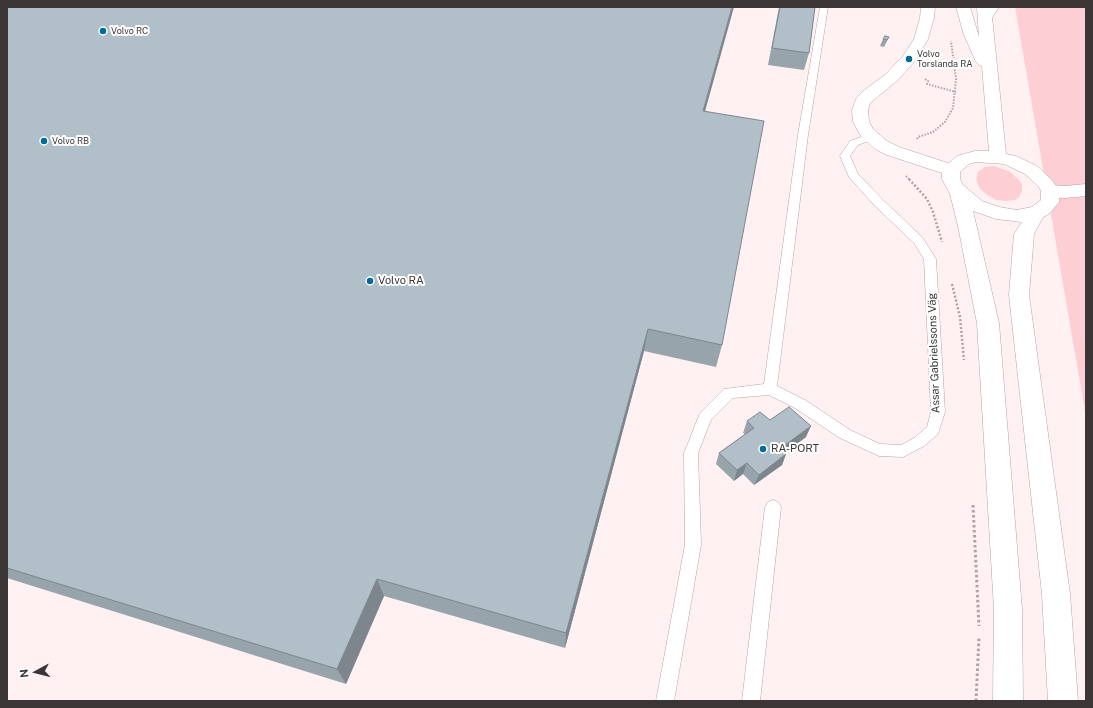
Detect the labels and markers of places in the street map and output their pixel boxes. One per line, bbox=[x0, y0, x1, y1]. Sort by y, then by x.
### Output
marker: Volvo RC bbox=[98, 26, 108, 36]
place label: Volvo RC bbox=[111, 26, 148, 36]
place label: Volvo Torslanda RA bbox=[917, 49, 973, 70]
marker: Volvo Torslanda RA bbox=[904, 54, 914, 64]
marker: Volvo RB bbox=[39, 136, 49, 146]
place label: Volvo RB bbox=[52, 136, 89, 146]
place label: Volvo RA bbox=[378, 274, 424, 288]
marker: Volvo RA bbox=[365, 276, 375, 286]
place label: RA-PORT bbox=[771, 442, 819, 456]
marker: RA-PORT bbox=[758, 444, 768, 454]

